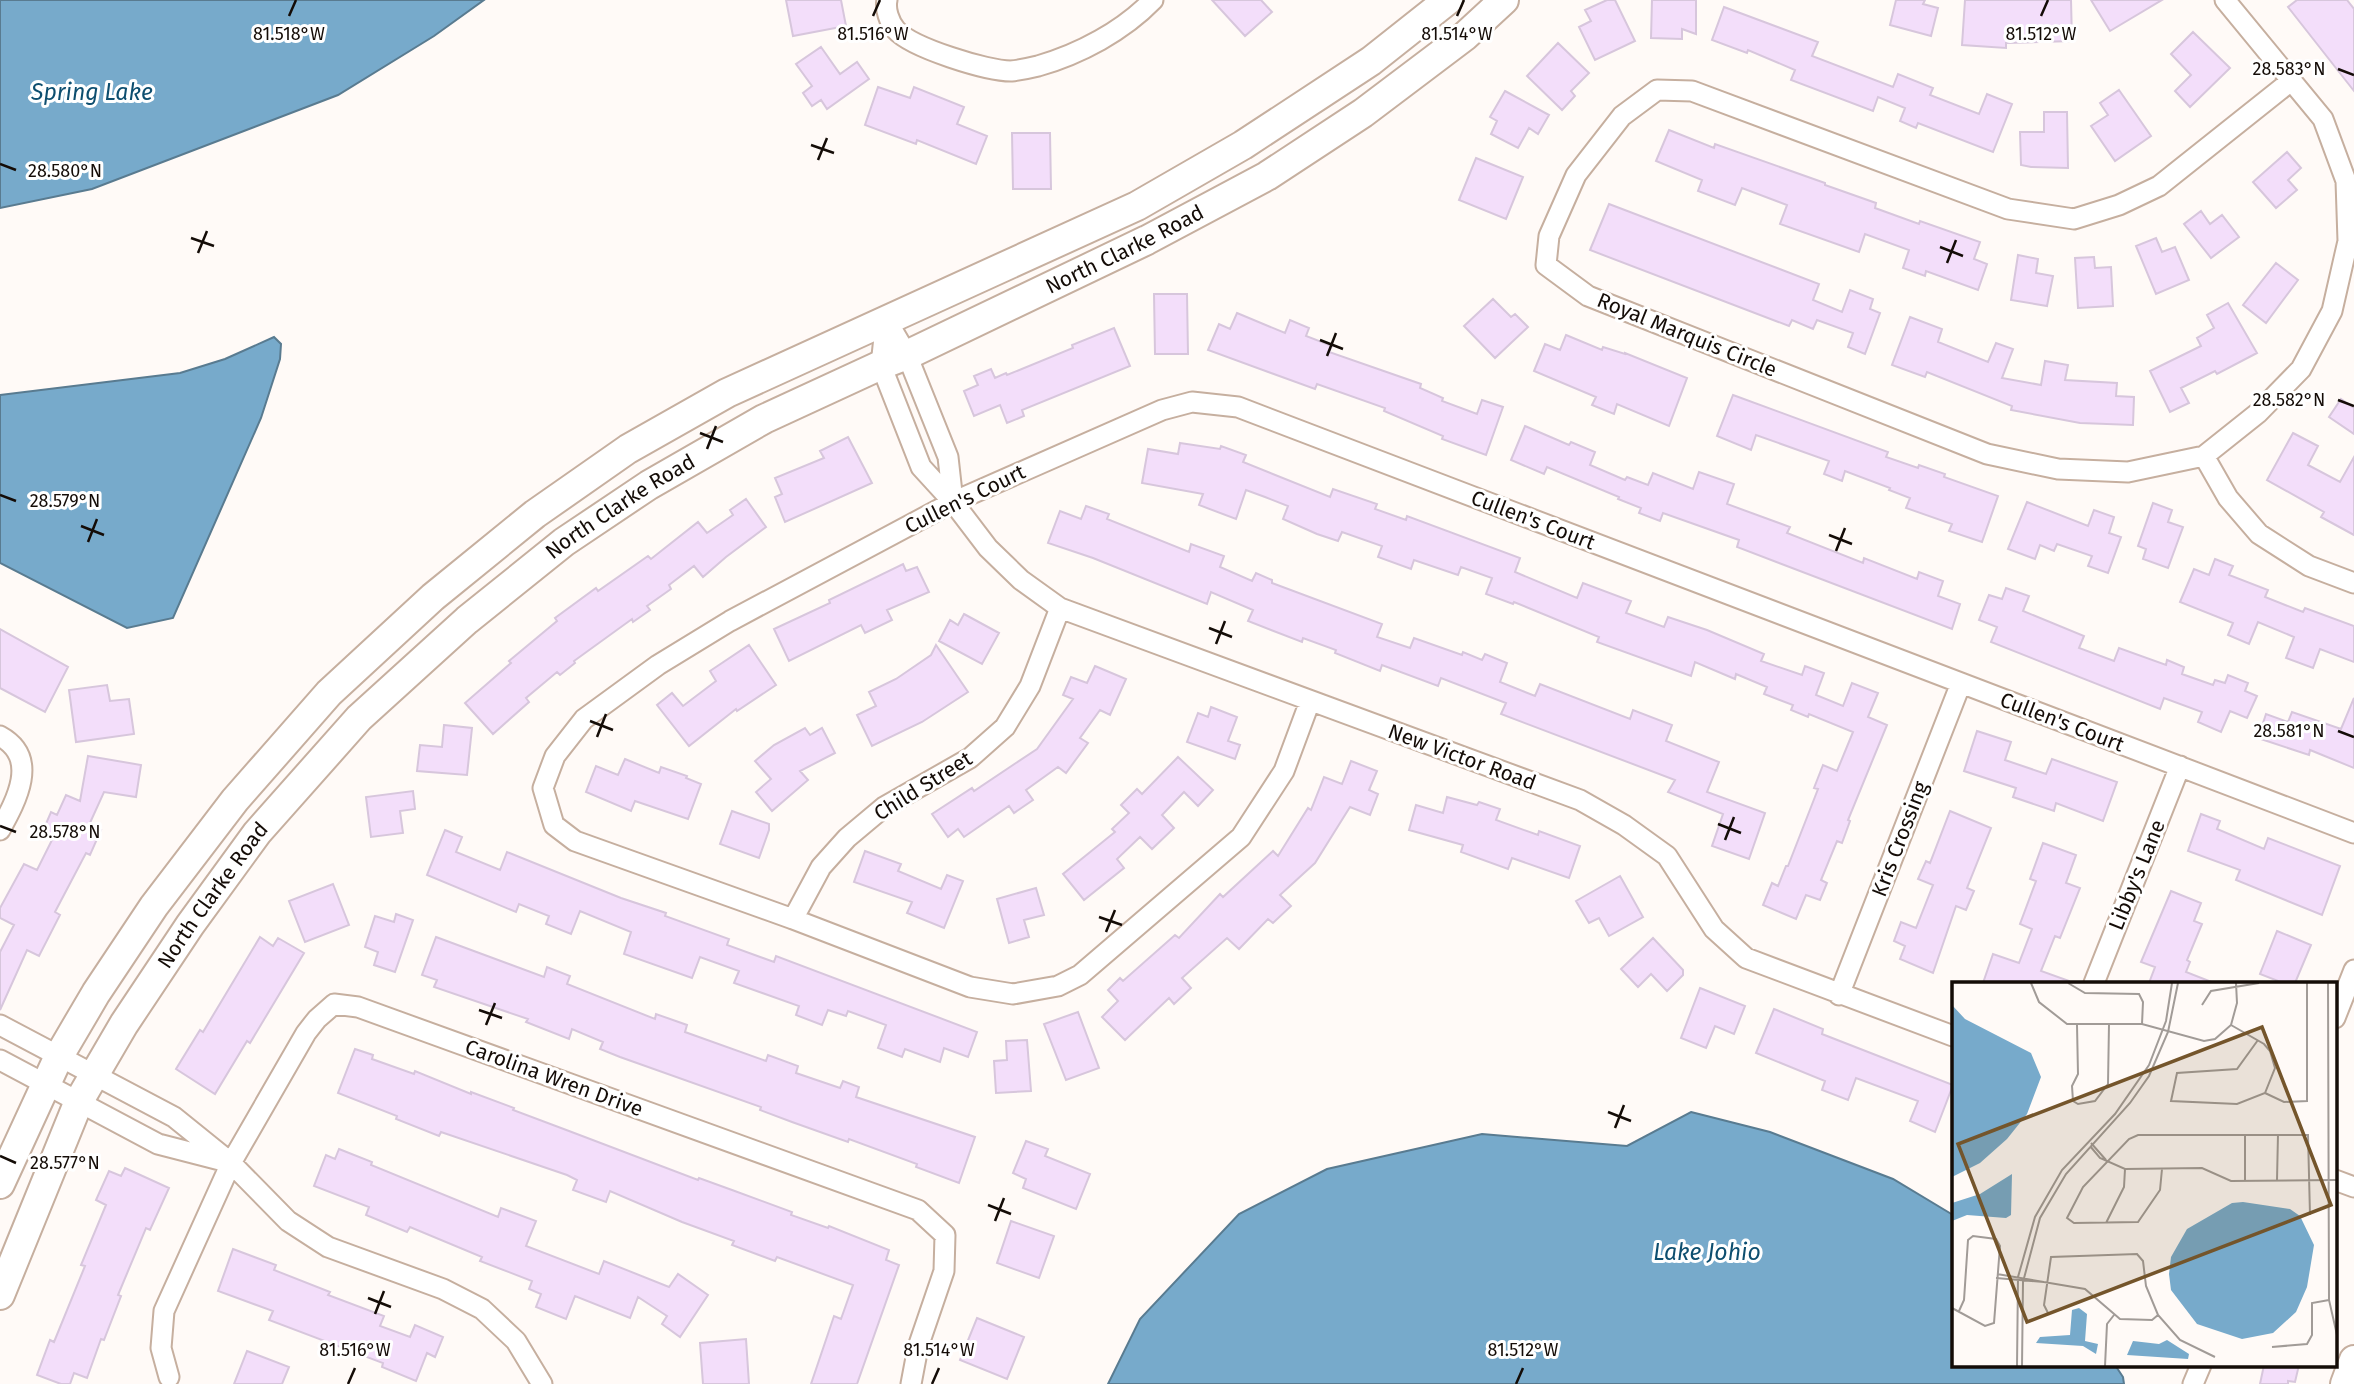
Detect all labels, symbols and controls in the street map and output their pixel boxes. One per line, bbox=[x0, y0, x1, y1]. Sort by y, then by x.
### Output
text: 81.518°W bbox=[253, 23, 325, 45]
text: 81.516°W bbox=[837, 23, 909, 45]
text: 81.514°W bbox=[1421, 23, 1493, 45]
text: 81.512°W bbox=[2006, 23, 2077, 45]
text: 28.583°N bbox=[2253, 58, 2325, 80]
water label: Spring Lake bbox=[30, 78, 153, 106]
text: 28.580°N bbox=[28, 160, 102, 182]
street label: North Clarke Road bbox=[1041, 199, 1208, 300]
street label: Royal Marquis Circle bbox=[1593, 287, 1781, 383]
text: 28.582°N bbox=[2253, 389, 2325, 411]
street label: North Clarke Road bbox=[540, 448, 700, 565]
street label: Cullen's Court bbox=[901, 458, 1030, 539]
street label: Cullen's Court bbox=[1467, 484, 1599, 556]
text: 28.579°N bbox=[30, 490, 100, 512]
street label: Cullen's Court bbox=[1996, 686, 2128, 758]
street label: New Victor Road bbox=[1384, 718, 1540, 796]
text: 28.581°N bbox=[2253, 720, 2325, 742]
street label: Child Street bbox=[869, 745, 977, 826]
street label: Kris Crossing bbox=[1866, 778, 1934, 900]
street label: Libby's Lane bbox=[2103, 816, 2171, 934]
street label: North Clarke Road bbox=[152, 817, 274, 973]
text: 28.578°N bbox=[29, 821, 101, 843]
inset map bbox=[1952, 982, 2336, 1366]
street label: Carolina Wren Drive bbox=[462, 1034, 646, 1122]
text: 28.577°N bbox=[30, 1152, 100, 1174]
water label: Lake Johio bbox=[1653, 1238, 1761, 1266]
text: 81.516°W bbox=[319, 1339, 391, 1361]
text: 81.514°W bbox=[903, 1339, 975, 1361]
text: 81.512°W bbox=[1488, 1339, 1559, 1361]

